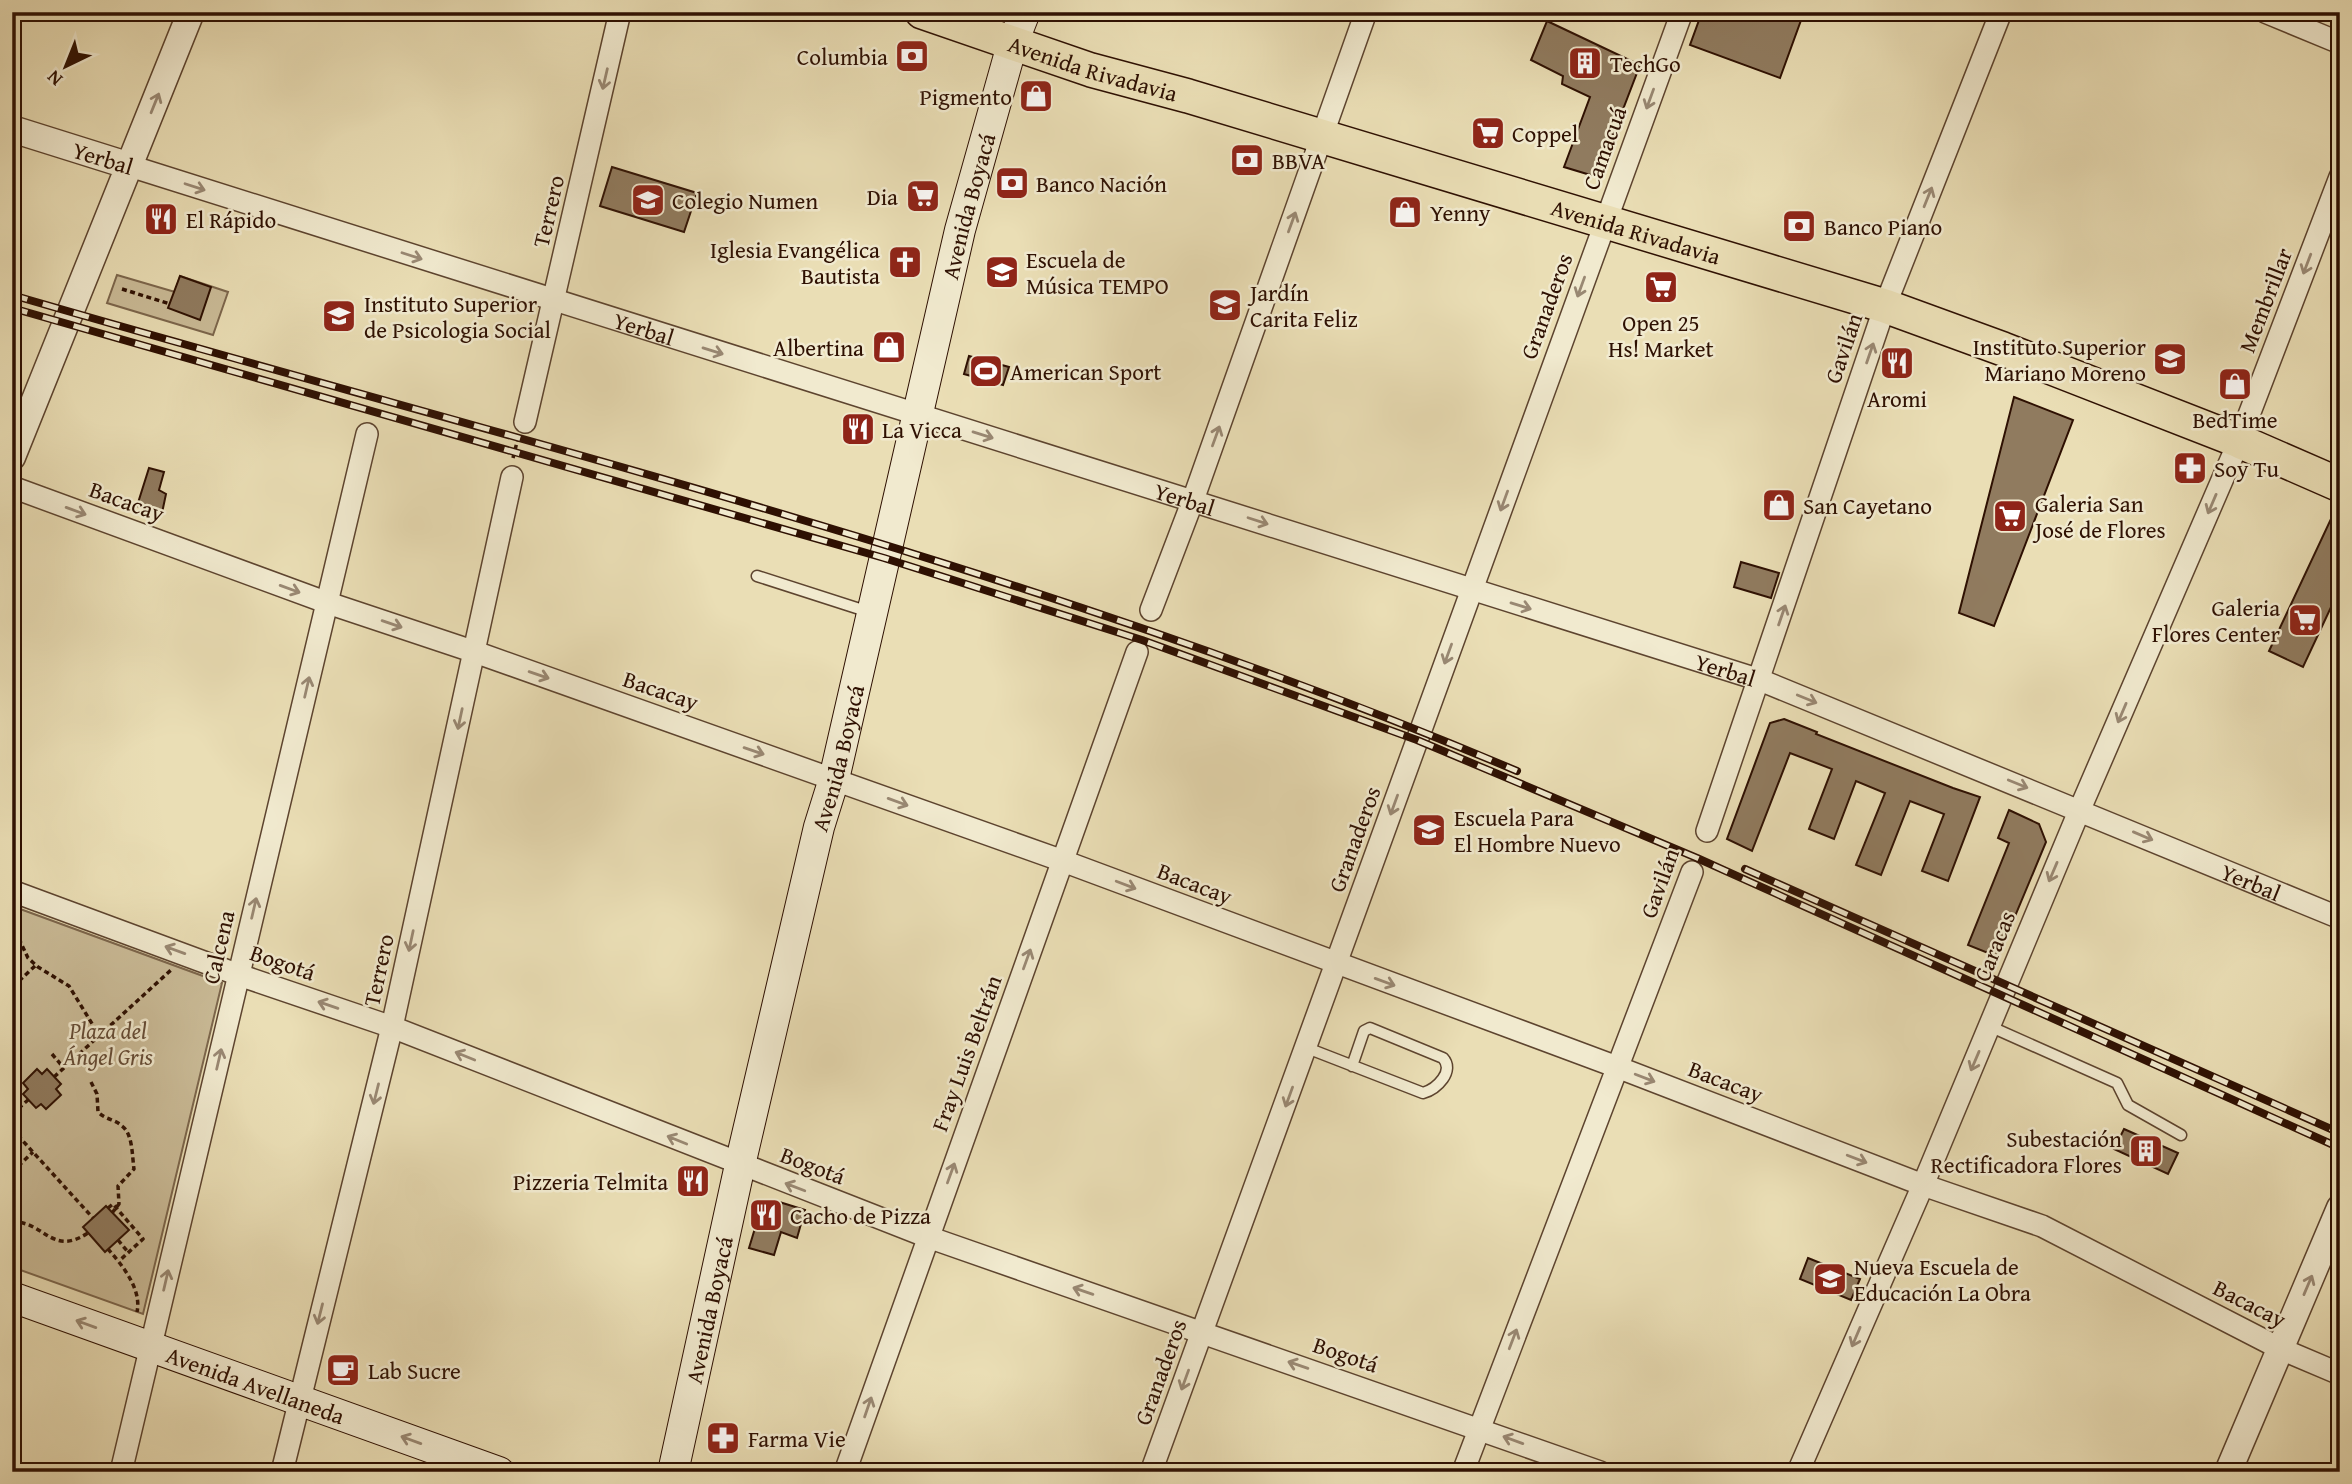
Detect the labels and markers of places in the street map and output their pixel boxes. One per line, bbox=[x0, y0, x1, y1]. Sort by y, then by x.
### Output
bank icon: Columbia bbox=[893, 37, 931, 75]
place label: Columbia bbox=[797, 40, 888, 73]
building icon: TechGo bbox=[1566, 44, 1604, 82]
place label: TechGo bbox=[1610, 47, 1681, 80]
shop icon: Pigmento bbox=[1017, 77, 1055, 115]
place label: Pigmento bbox=[919, 80, 1012, 113]
supermarket icon: Coppel bbox=[1469, 114, 1507, 152]
place label: Coppel bbox=[1512, 117, 1578, 150]
bank icon: BBVA bbox=[1228, 141, 1266, 179]
place label: BBVA bbox=[1272, 144, 1325, 177]
bank icon: Banco Nación bbox=[993, 164, 1031, 202]
place label: Banco Nación bbox=[1036, 167, 1167, 200]
supermarket icon: Dia bbox=[904, 177, 942, 215]
place label: Dia bbox=[867, 180, 898, 213]
school or university icon: Colegio Numen bbox=[629, 181, 667, 219]
place label: Colegio Numen bbox=[672, 184, 818, 217]
shop icon: Yenny bbox=[1386, 193, 1424, 231]
place label: Yenny bbox=[1430, 196, 1491, 229]
restaurant icon: El Rápido bbox=[142, 200, 180, 238]
place label: El Rápido bbox=[186, 203, 276, 236]
bank icon: Banco Piano bbox=[1780, 207, 1818, 245]
place label: Banco Piano bbox=[1824, 210, 1942, 243]
place label: Iglesia Evangélica Bautista bbox=[710, 233, 880, 292]
church icon: Iglesia Evangélica Bautista bbox=[886, 243, 924, 281]
place label: Escuela de Música TEMPO bbox=[1026, 243, 1169, 302]
school or university icon: Escuela de Música TEMPO bbox=[983, 253, 1021, 291]
supermarket icon: Open 25 Hs! Market bbox=[1642, 268, 1680, 306]
place label: Jardín Carita Feliz bbox=[1247, 276, 1357, 335]
school or university icon: Jardín Carita Feliz bbox=[1206, 286, 1244, 324]
place label: Instituto Superior de Psicologia Social bbox=[364, 287, 551, 346]
school or university icon: Instituto Superior de Psicologia Social bbox=[320, 297, 358, 335]
place label: Open 25 Hs! Market bbox=[1608, 306, 1714, 365]
shop icon: Albertina bbox=[870, 328, 908, 366]
place label: Instituto Superior Mariano Moreno bbox=[1973, 330, 2147, 389]
place label: Albertina bbox=[773, 331, 864, 364]
school or university icon: Instituto Superior Mariano Moreno bbox=[2151, 340, 2189, 378]
restaurant icon: Aromi bbox=[1878, 344, 1916, 382]
sports icon: American Sport bbox=[967, 352, 1005, 390]
place label: American Sport bbox=[1010, 355, 1162, 388]
shop icon: BedTime bbox=[2216, 365, 2254, 403]
place label: Aromi bbox=[1867, 382, 1927, 415]
place label: BedTime bbox=[2192, 403, 2278, 436]
restaurant icon: La Vicca bbox=[839, 410, 877, 448]
place label: La Vicca bbox=[882, 413, 962, 446]
pharmacy icon: Soy Tu bbox=[2171, 449, 2209, 487]
place label: Soy Tu bbox=[2214, 452, 2279, 485]
shop icon: San Cayetano bbox=[1760, 486, 1798, 524]
place label: Galeria San José de Flores bbox=[2032, 487, 2166, 546]
place label: San Cayetano bbox=[1803, 489, 1932, 522]
supermarket icon: Galeria San José de Flores bbox=[1991, 497, 2029, 535]
place label: Galeria Flores Center bbox=[2152, 591, 2281, 650]
supermarket icon: Galeria Flores Center bbox=[2286, 601, 2324, 639]
place label: Escuela Para El Hombre Nuevo bbox=[1454, 801, 1621, 860]
school or university icon: Escuela Para El Hombre Nuevo bbox=[1410, 811, 1448, 849]
place label: Subestación Rectificadora Flores bbox=[1931, 1122, 2122, 1181]
building icon: Subestación Rectificadora Flores bbox=[2127, 1132, 2165, 1170]
restaurant icon: Pizzeria Telmita bbox=[674, 1162, 712, 1200]
place label: Pizzeria Telmita bbox=[513, 1165, 668, 1198]
restaurant icon: Cacho de Pizza bbox=[747, 1196, 785, 1234]
place label: Cacho de Pizza bbox=[790, 1199, 931, 1232]
place label: Nueva Escuela de Educación La Obra bbox=[1854, 1250, 2031, 1309]
school or university icon: Nueva Escuela de Educación La Obra bbox=[1811, 1260, 1849, 1298]
cafe icon: Lab Sucre bbox=[324, 1351, 362, 1389]
place label: Lab Sucre bbox=[368, 1354, 461, 1387]
pharmacy icon: Farma Vie bbox=[704, 1419, 742, 1457]
place label: Farma Vie bbox=[748, 1422, 846, 1455]

